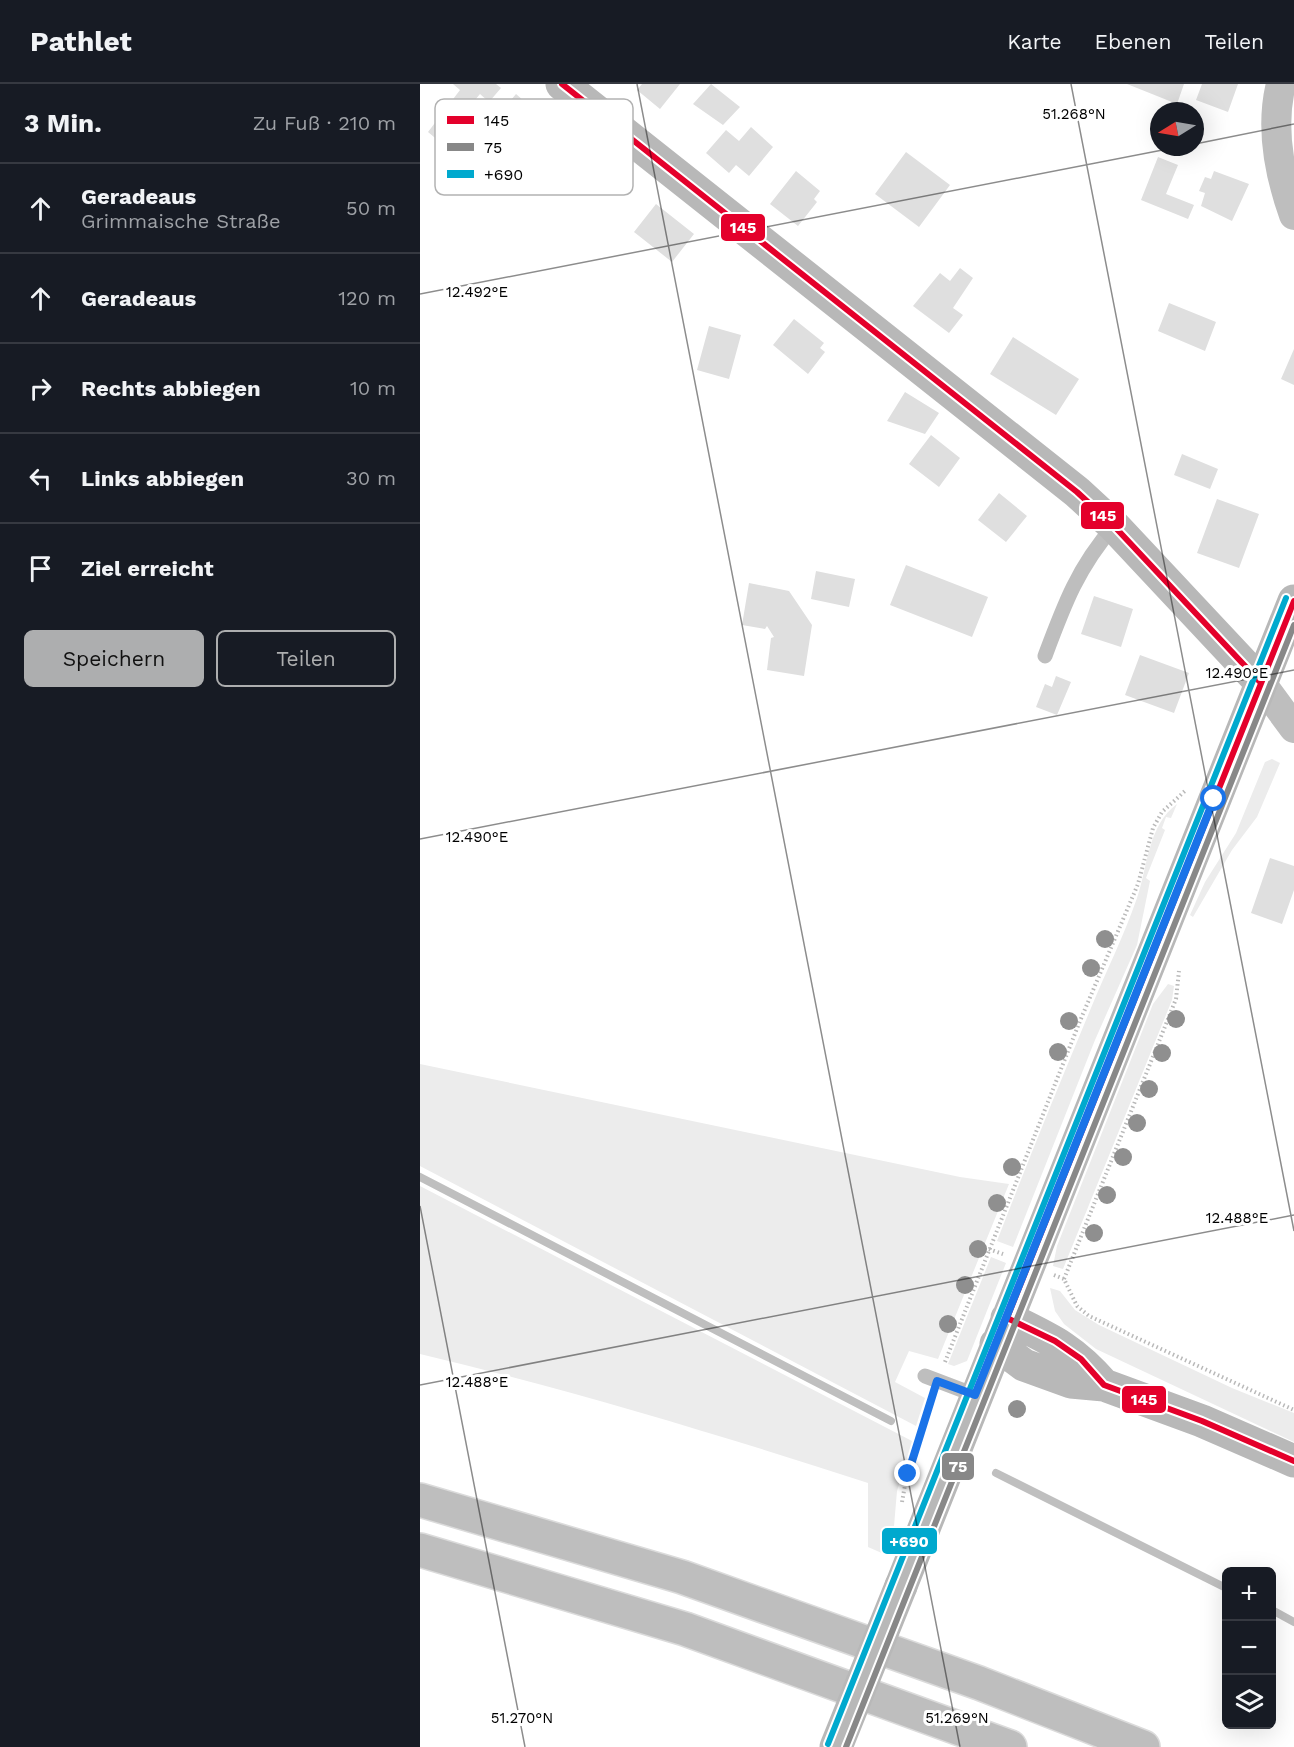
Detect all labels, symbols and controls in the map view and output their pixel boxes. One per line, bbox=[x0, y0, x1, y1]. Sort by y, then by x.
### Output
text: Pathlet bbox=[30, 25, 132, 58]
text: Karte bbox=[1007, 29, 1062, 54]
text: Ebenen bbox=[1095, 29, 1171, 54]
text: Teilen bbox=[1204, 29, 1264, 54]
legend bbox=[435, 99, 633, 195]
north arrow bbox=[1150, 102, 1204, 156]
text: 51.268°N bbox=[1042, 105, 1106, 123]
text: 3 Min. bbox=[24, 108, 102, 138]
text: Zu Fuß · 210 m bbox=[253, 111, 396, 135]
text: 145 bbox=[484, 111, 509, 130]
text: 75 bbox=[484, 138, 502, 157]
text: +690 bbox=[484, 165, 523, 184]
text: Geradeaus bbox=[81, 184, 196, 209]
icon: ahead bbox=[24, 192, 57, 225]
text: 50 m bbox=[346, 196, 396, 220]
text: Grimmaische Straße bbox=[81, 209, 280, 233]
line badge: 145 bbox=[720, 213, 766, 242]
text: 145 bbox=[730, 218, 756, 237]
icon: ahead bbox=[24, 282, 57, 315]
text: 12.492°E bbox=[446, 283, 508, 301]
text: Geradeaus bbox=[81, 286, 196, 311]
text: 120 m bbox=[338, 286, 396, 310]
icon: right bbox=[24, 372, 57, 405]
text: Rechts abbiegen bbox=[81, 376, 261, 401]
text: 10 m bbox=[350, 376, 396, 400]
icon: left bbox=[24, 462, 57, 495]
text: Links abbiegen bbox=[81, 466, 244, 491]
text: 30 m bbox=[346, 466, 396, 490]
line badge: 145 bbox=[1080, 501, 1125, 530]
text: 145 bbox=[1090, 506, 1116, 525]
icon: arrive bbox=[24, 552, 57, 585]
text: Ziel erreicht bbox=[81, 556, 214, 581]
button: Speichern bbox=[24, 630, 204, 687]
button: Teilen bbox=[216, 630, 396, 687]
text: 12.490°E bbox=[1206, 664, 1268, 682]
route start bbox=[1200, 785, 1226, 811]
text: 12.490°E bbox=[446, 828, 508, 846]
text: 12.488°E bbox=[1206, 1209, 1268, 1227]
text: 12.488°E bbox=[446, 1373, 508, 1391]
line badge: 145 bbox=[1121, 1385, 1167, 1414]
text: 145 bbox=[1131, 1390, 1157, 1409]
line badge: 75 bbox=[941, 1452, 975, 1481]
text: 75 bbox=[949, 1457, 967, 1476]
route end bbox=[894, 1460, 920, 1486]
line badge: +690 bbox=[881, 1527, 938, 1555]
text: +690 bbox=[889, 1532, 929, 1551]
map controls bbox=[1222, 1567, 1276, 1729]
button: + bbox=[1222, 1567, 1276, 1621]
button: − bbox=[1222, 1621, 1276, 1675]
button: layers bbox=[1222, 1675, 1276, 1729]
text: 51.270°N bbox=[491, 1709, 553, 1727]
text: 51.269°N bbox=[925, 1709, 989, 1727]

